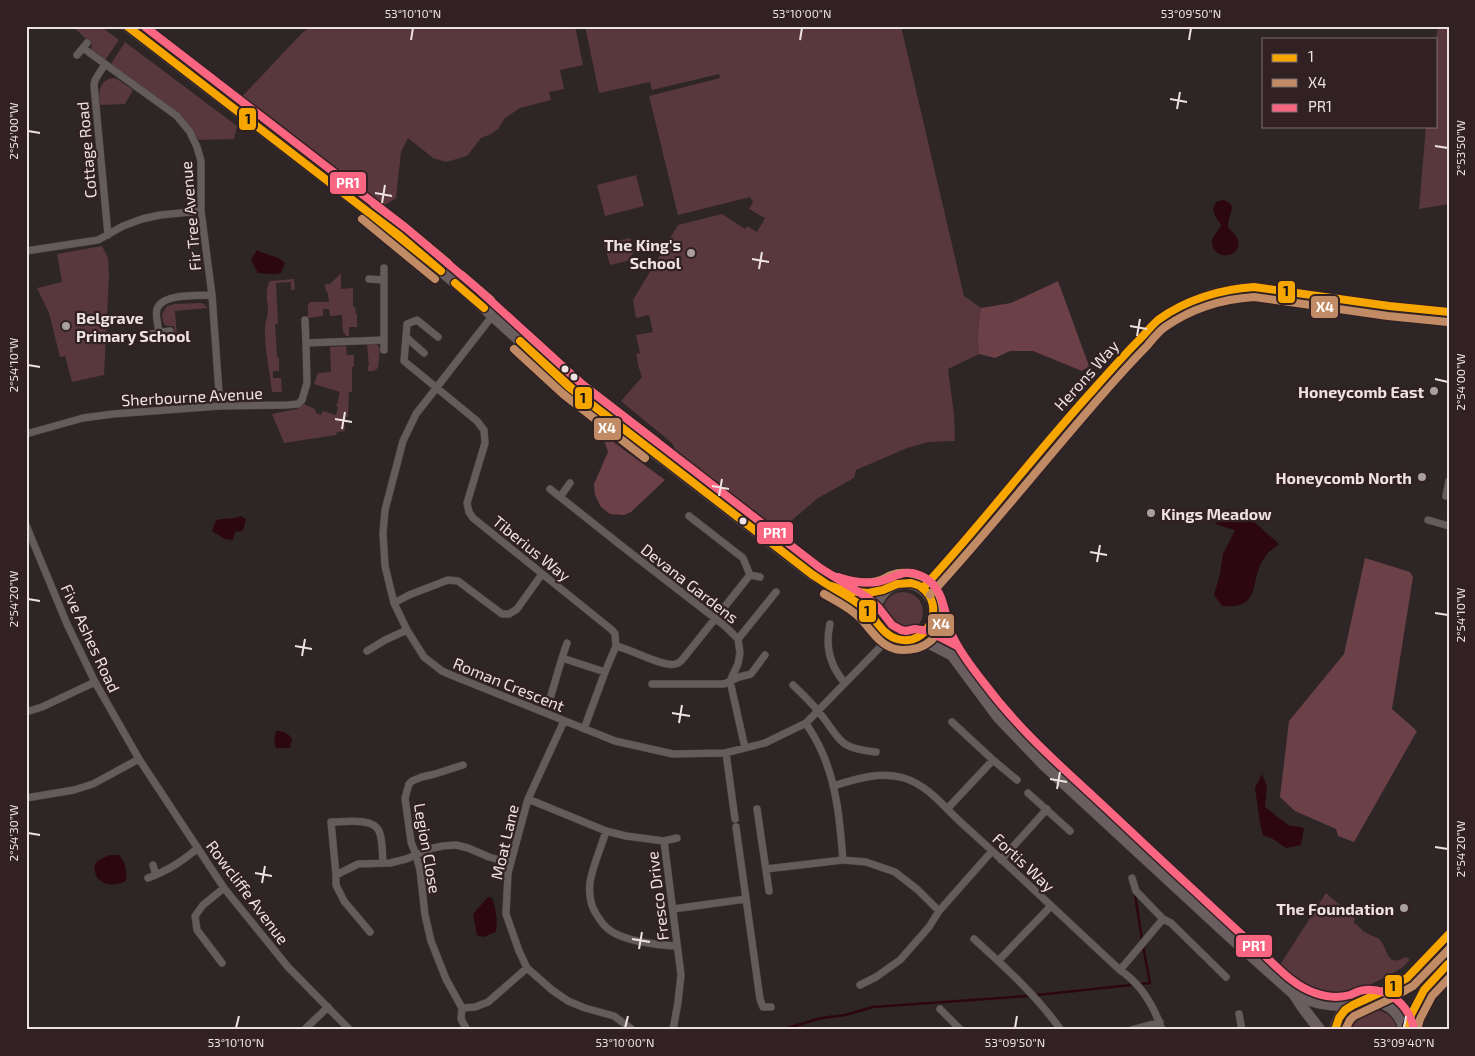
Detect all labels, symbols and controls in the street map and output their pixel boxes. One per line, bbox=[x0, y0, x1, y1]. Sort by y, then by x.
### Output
text: 53°10'10"N bbox=[385, 6, 441, 20]
text: 53°10'00"N bbox=[772, 6, 832, 20]
text: 53°09'50"N bbox=[1161, 6, 1221, 20]
legend bbox=[1262, 38, 1438, 128]
text: 1 bbox=[1308, 47, 1314, 65]
text: X4 bbox=[1308, 73, 1326, 91]
text: PR1 bbox=[1308, 97, 1332, 115]
street label: Cottage Road bbox=[72, 101, 100, 199]
text: 2°54'00"W bbox=[6, 102, 20, 160]
line badge: 1 bbox=[238, 107, 257, 131]
text: 1 bbox=[245, 110, 251, 127]
text: 2°53'50"W bbox=[1453, 120, 1467, 176]
street label: Fir Tree Avenue bbox=[176, 160, 204, 272]
line badge: PR1 bbox=[329, 171, 367, 195]
text: PR1 bbox=[336, 174, 360, 191]
place label: The King's School bbox=[604, 235, 682, 272]
marker: The King's School bbox=[685, 247, 697, 259]
line badge: 1 bbox=[1277, 280, 1296, 304]
text: 1 bbox=[1283, 282, 1289, 299]
line badge: X4 bbox=[1310, 295, 1339, 319]
text: X4 bbox=[1316, 298, 1334, 315]
place label: Belgrave Primary School bbox=[76, 308, 191, 346]
marker: Belgrave Primary School bbox=[60, 320, 72, 332]
street label: Herons Way bbox=[1050, 336, 1123, 414]
text: 2°54'10"W bbox=[6, 338, 20, 393]
text: 2°54'00"W bbox=[1453, 353, 1467, 411]
unlabelled marker bbox=[560, 364, 570, 374]
unlabelled marker bbox=[569, 372, 579, 382]
place label: Honeycomb East bbox=[1298, 382, 1424, 402]
street label: Sherbourne Avenue bbox=[121, 383, 263, 409]
marker: Honeycomb East bbox=[1428, 385, 1440, 397]
line badge: 1 bbox=[574, 386, 593, 410]
text: 1 bbox=[580, 389, 586, 406]
line badge: X4 bbox=[593, 417, 622, 441]
text: X4 bbox=[598, 419, 616, 436]
place label: Honeycomb North bbox=[1275, 468, 1412, 488]
marker: Honeycomb North bbox=[1416, 471, 1428, 483]
place label: Kings Meadow bbox=[1161, 504, 1272, 523]
marker: Kings Meadow bbox=[1145, 507, 1157, 519]
street label: Tiberius Way bbox=[489, 511, 575, 585]
unlabelled marker bbox=[738, 516, 748, 526]
line badge: PR1 bbox=[756, 521, 794, 545]
text: PR1 bbox=[763, 524, 787, 541]
street label: Devana Gardens bbox=[638, 539, 742, 627]
text: 2°54'20"W bbox=[6, 571, 20, 627]
street label: Five Ashes Road bbox=[58, 581, 124, 695]
text: 2°54'10"W bbox=[1453, 588, 1467, 643]
line badge: 1 bbox=[858, 599, 877, 623]
text: 1 bbox=[864, 602, 870, 619]
line badge: X4 bbox=[927, 613, 955, 637]
text: X4 bbox=[932, 615, 950, 632]
street label: Roman Crescent bbox=[451, 653, 567, 715]
street label: Legion Close bbox=[411, 801, 445, 895]
street label: Moat Lane bbox=[486, 803, 522, 881]
text: 2°54'30"W bbox=[6, 805, 20, 861]
text: 2°54'20"W bbox=[1453, 821, 1467, 877]
street label: Fortis Way bbox=[989, 829, 1059, 896]
street label: Rowcliffe Avenue bbox=[203, 836, 293, 948]
street label: Fresco Drive bbox=[642, 850, 672, 942]
place label: The Foundation bbox=[1276, 899, 1394, 918]
marker: The Foundation bbox=[1398, 902, 1410, 914]
line badge: PR1 bbox=[1235, 934, 1273, 958]
text: PR1 bbox=[1242, 937, 1266, 954]
line badge: 1 bbox=[1384, 974, 1403, 998]
text: 1 bbox=[1390, 977, 1396, 994]
text: 53°10'10"N bbox=[208, 1035, 264, 1049]
text: 53°10'00"N bbox=[595, 1035, 655, 1049]
text: 53°09'50"N bbox=[985, 1035, 1045, 1049]
text: 53°09'40"N bbox=[1373, 1035, 1435, 1049]

